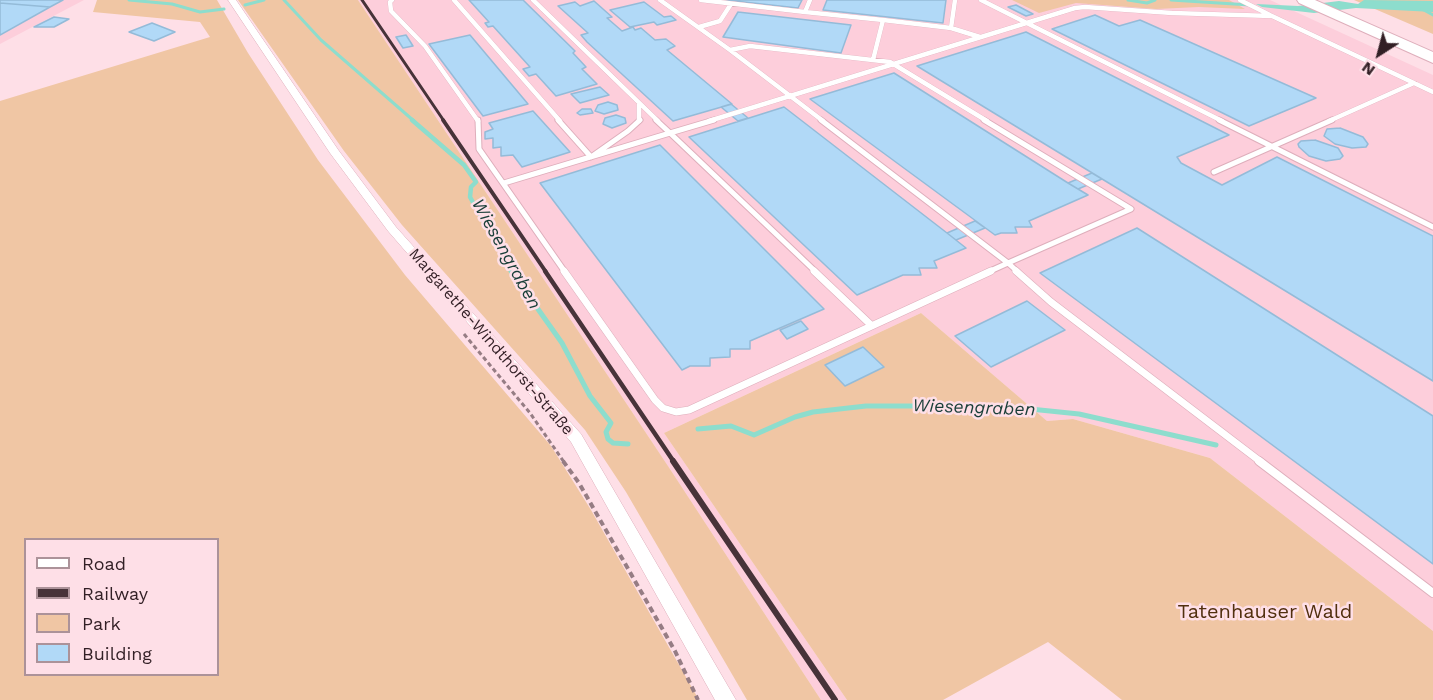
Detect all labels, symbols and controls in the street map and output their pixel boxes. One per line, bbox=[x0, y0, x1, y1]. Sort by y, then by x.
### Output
north arrow bbox=[1349, 24, 1409, 84]
text: N bbox=[1358, 58, 1379, 80]
water label: Wiesengraben bbox=[467, 195, 545, 313]
street label: Margarethe-Windthorst-Straße bbox=[405, 245, 577, 439]
water label: Wiesengraben bbox=[912, 395, 1036, 421]
legend bbox=[24, 538, 219, 676]
text: Road bbox=[82, 553, 126, 574]
text: Railway bbox=[82, 583, 148, 604]
park label: Tatenhauser Wald bbox=[1178, 600, 1352, 624]
text: Park bbox=[82, 613, 121, 634]
text: Building bbox=[82, 643, 152, 664]

